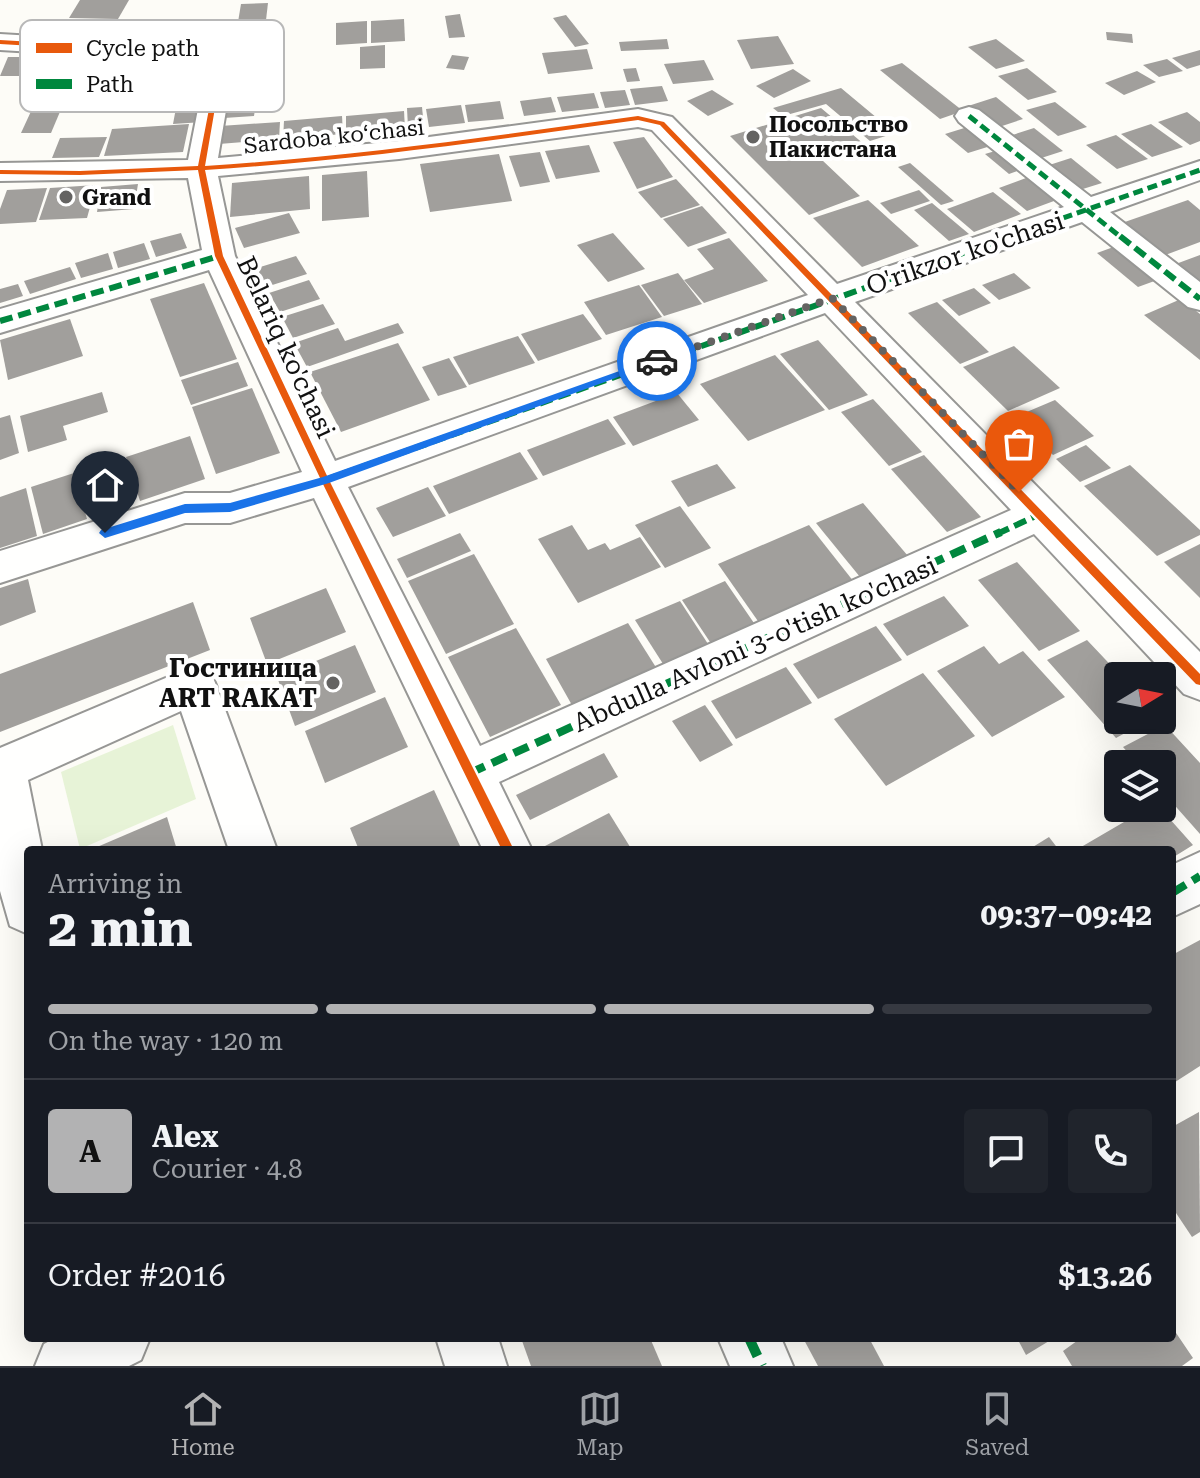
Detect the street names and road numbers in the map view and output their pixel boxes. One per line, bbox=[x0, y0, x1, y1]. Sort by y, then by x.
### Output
street label: Sardoba koʻchasi bbox=[243, 115, 426, 158]
street label: O'rikzor ko'chasi bbox=[862, 205, 1068, 301]
street label: Belariq ko'chasi bbox=[231, 252, 341, 442]
street label: Abdulla Avloni 3-o'tish ko'chasi bbox=[569, 550, 941, 738]

